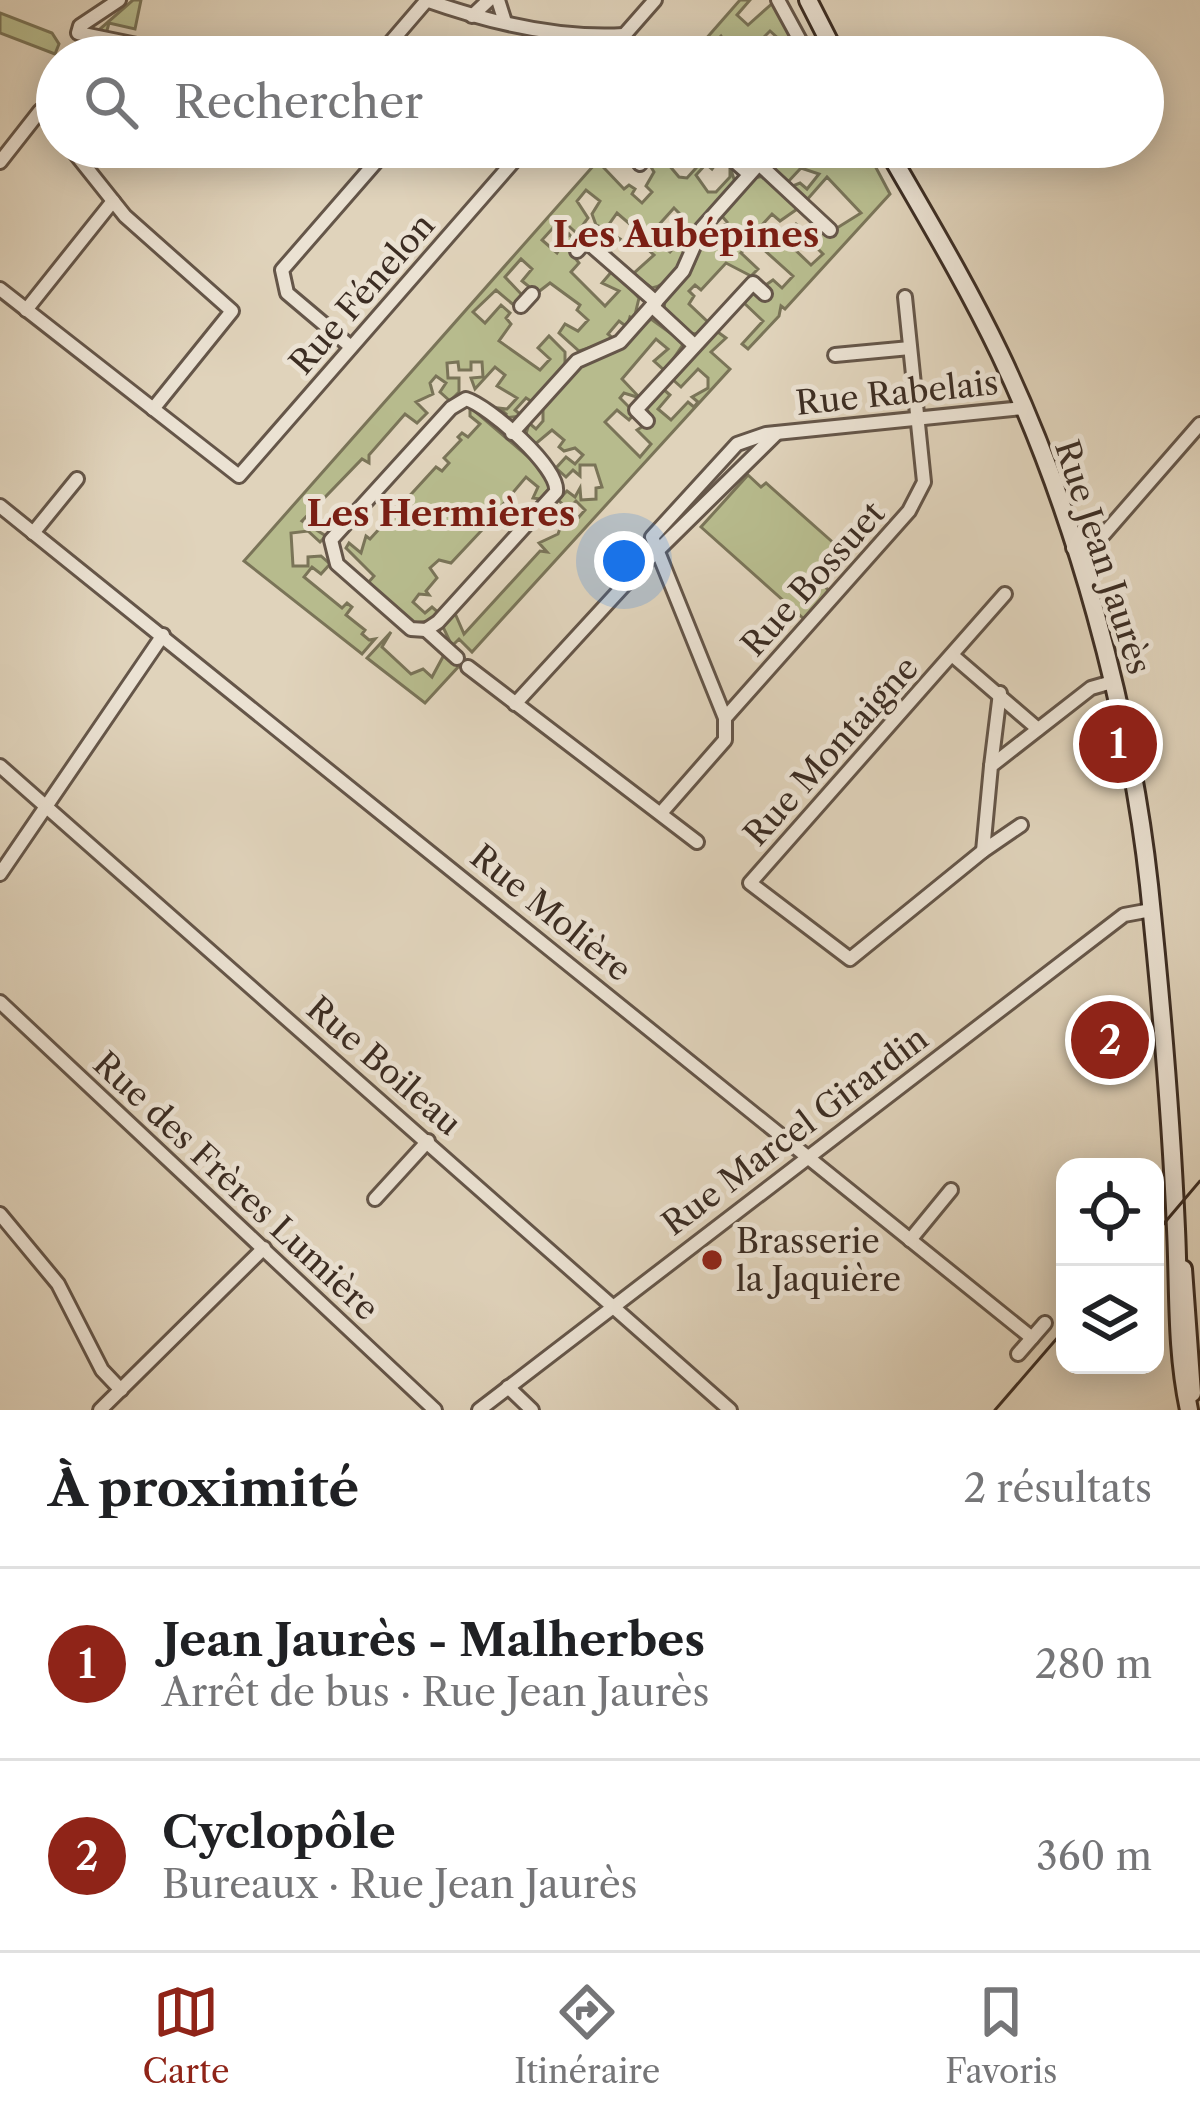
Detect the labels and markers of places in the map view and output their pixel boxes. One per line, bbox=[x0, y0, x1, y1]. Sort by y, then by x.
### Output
pin: 1 bbox=[1079, 699, 1157, 789]
pin: 2 bbox=[1071, 995, 1149, 1085]
place label: Brasserie la Jaquière bbox=[736, 1221, 901, 1300]
marker: Brasserie la Jaquière bbox=[699, 1247, 725, 1273]

